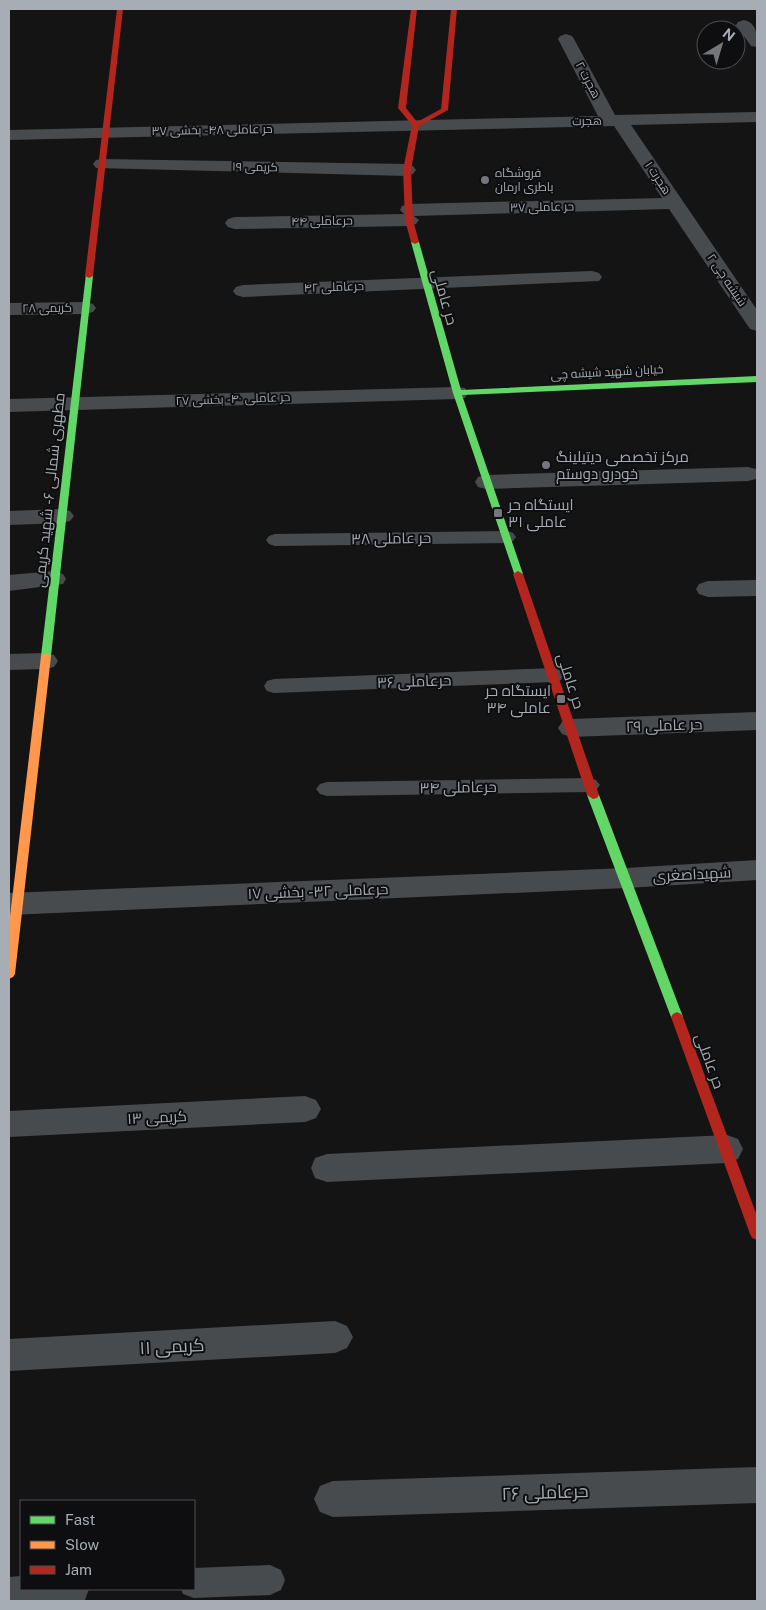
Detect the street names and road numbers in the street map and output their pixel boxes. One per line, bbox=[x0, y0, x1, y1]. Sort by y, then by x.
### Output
street label: هجرت ۲ bbox=[573, 59, 603, 101]
street label: هجرت bbox=[572, 114, 602, 128]
street label: حر عاملی ۴۸ - بخشی ۳۷ bbox=[151, 122, 273, 138]
street label: هجرت ۱ bbox=[642, 159, 674, 197]
street label: کریمی ۱۹ bbox=[232, 160, 278, 174]
street label: حر عاملی ۳۷ bbox=[510, 199, 574, 215]
street label: حرعاملی ۴۴ bbox=[291, 213, 353, 229]
street label: شیشه چی ۲ bbox=[703, 251, 750, 310]
street label: حر عاملی bbox=[427, 267, 461, 327]
street label: حرعاملی ۴۲ bbox=[304, 279, 364, 295]
street label: کریمی ۲۸ bbox=[22, 301, 72, 315]
street label: خیابان شهید شیشه چی bbox=[550, 362, 664, 384]
street label: حر عاملی ۴۰ - بخشی ۲۷ bbox=[175, 390, 291, 408]
street label: مطهری شمالی ۶ - شهید کریمی bbox=[30, 392, 70, 589]
street label: حر عاملی ۳۸ bbox=[351, 529, 431, 549]
street label: حر عاملی bbox=[552, 651, 588, 711]
street label: حرعاملی ۳۶ bbox=[376, 671, 452, 693]
street label: حر عاملی ۲۹ bbox=[625, 715, 703, 737]
street label: حرعاملی ۳۴ bbox=[419, 778, 497, 798]
street label: شهیداصغری bbox=[652, 863, 732, 887]
street label: حرعاملی ۳۲ - بخشی ۱۷ bbox=[247, 880, 389, 904]
street label: حر عاملی bbox=[690, 1031, 728, 1092]
street label: کریمی ۱۳ bbox=[127, 1107, 187, 1129]
street label: کریمی ۱۱ bbox=[139, 1334, 205, 1359]
street label: حرعاملی ۲۶ bbox=[501, 1480, 589, 1505]

